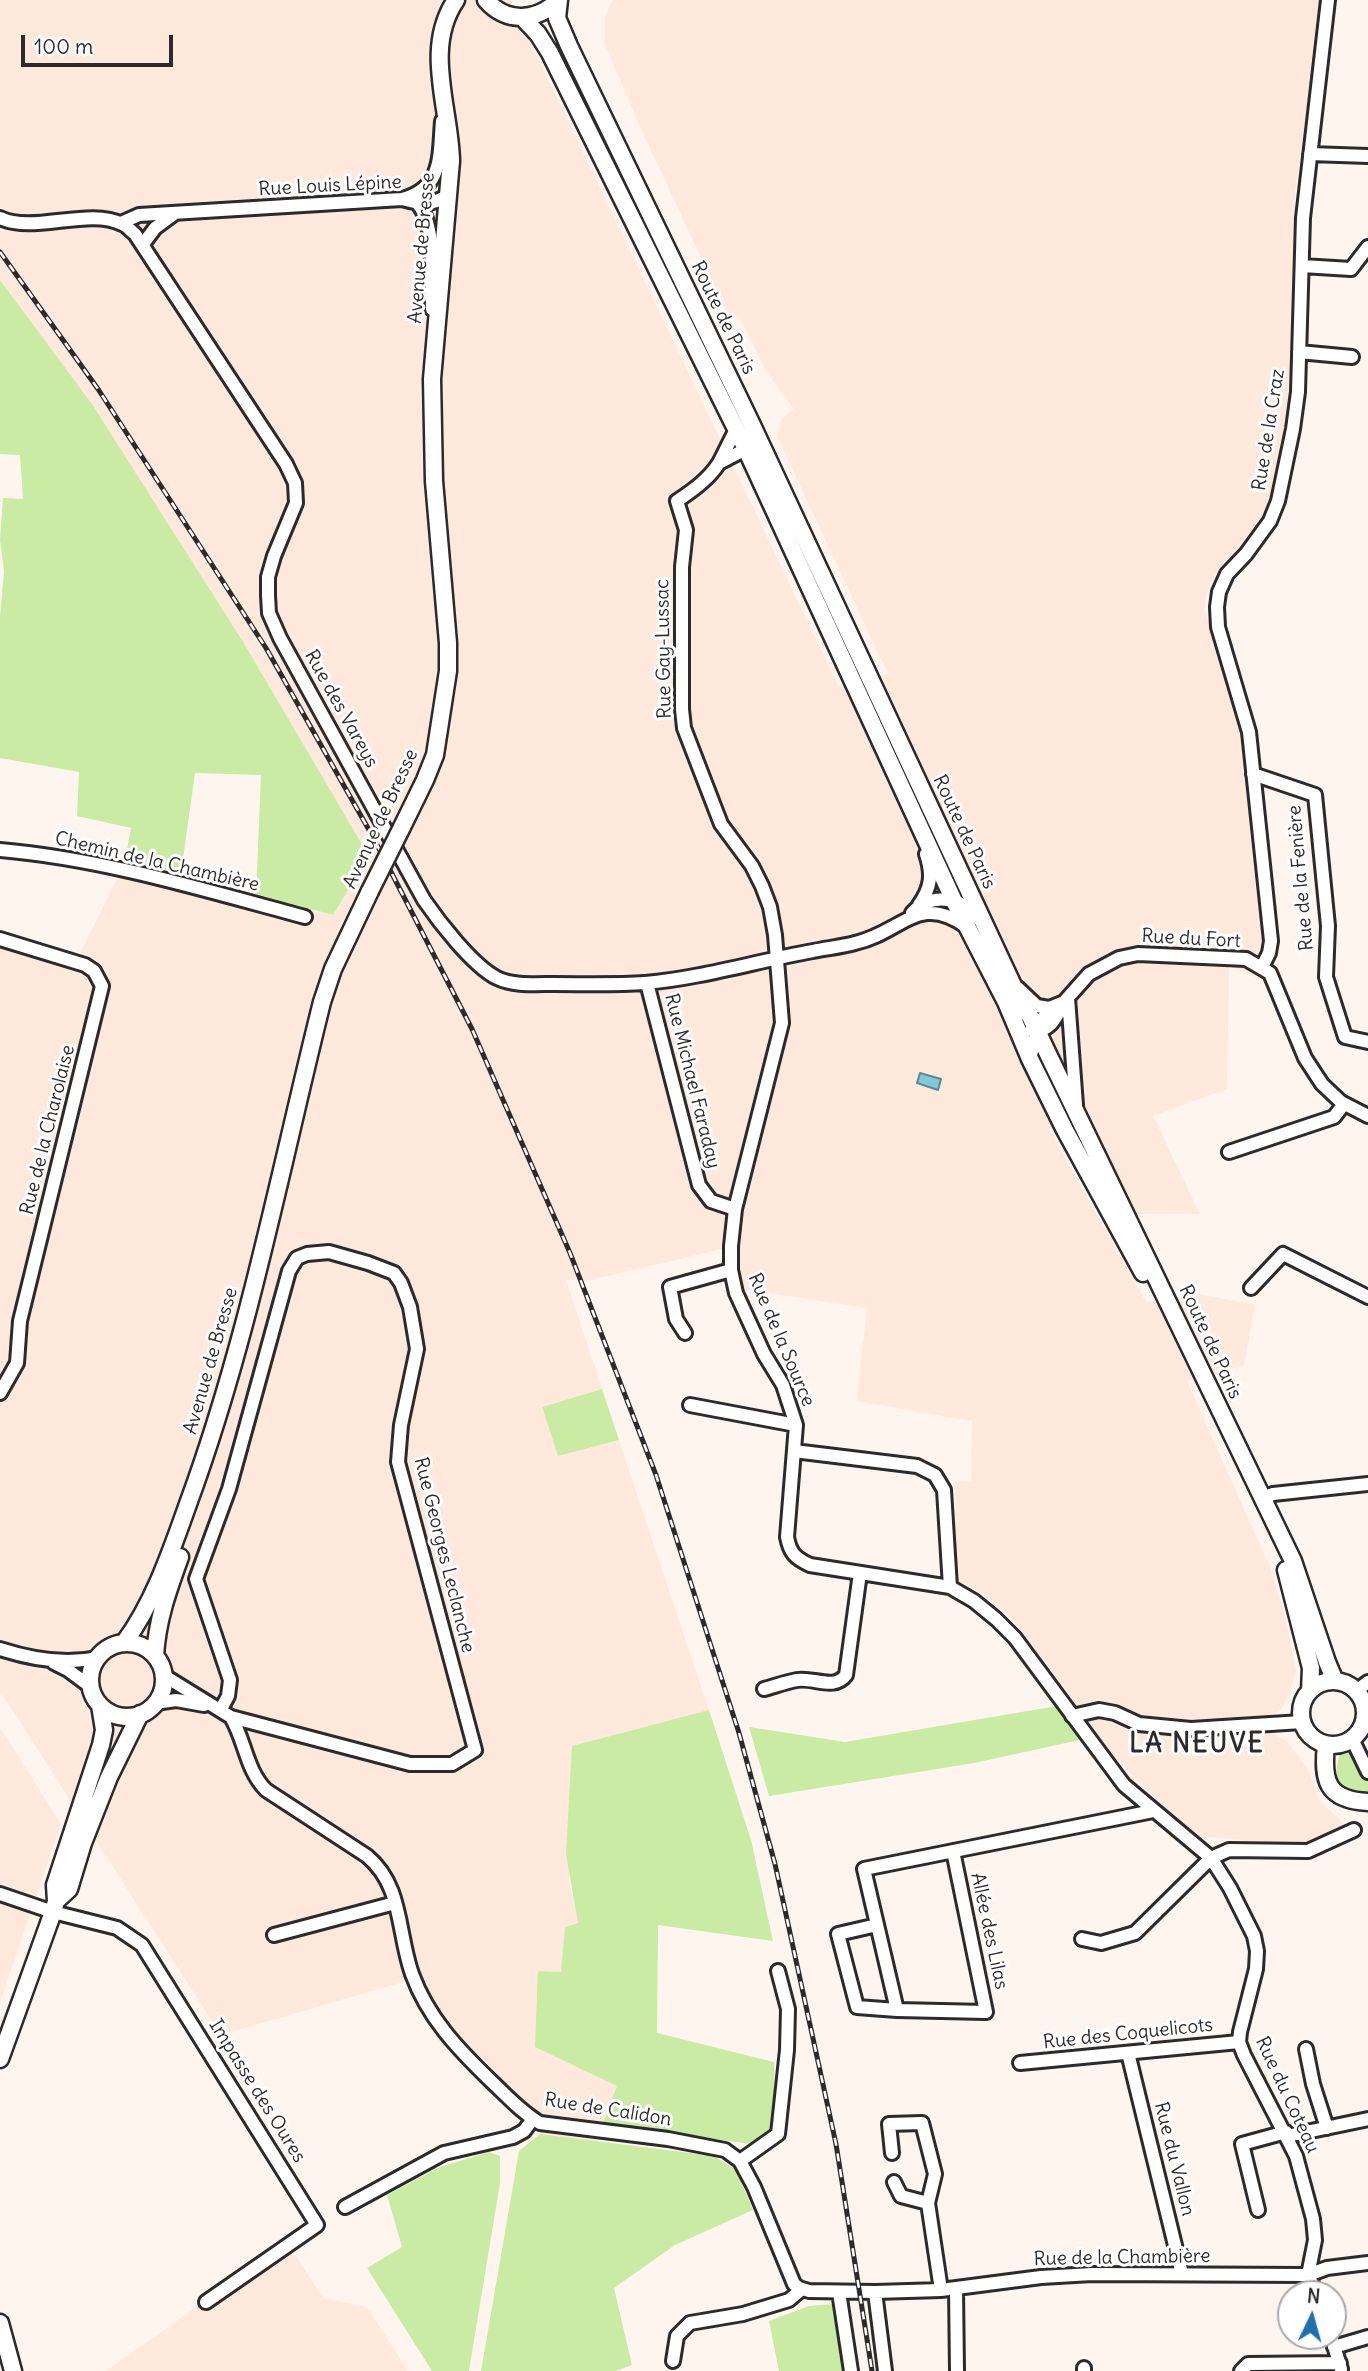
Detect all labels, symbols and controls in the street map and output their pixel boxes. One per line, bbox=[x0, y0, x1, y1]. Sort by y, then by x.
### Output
scale bar bbox=[24, 21, 177, 65]
text: 100 m bbox=[34, 33, 93, 60]
street label: Rue Louis Lépine bbox=[258, 171, 402, 201]
street label: Avenue de Bresse bbox=[404, 172, 440, 324]
street label: Route de Paris bbox=[686, 258, 760, 378]
street label: Rue de la Craz bbox=[1248, 367, 1290, 493]
street label: Rue Gay-Lussac bbox=[651, 579, 677, 719]
street label: Rue des Vareys bbox=[299, 646, 383, 772]
street label: Avenue de Bresse bbox=[339, 746, 423, 892]
street label: Route de Paris bbox=[928, 771, 1000, 893]
street label: Rue de la Fenière bbox=[1283, 804, 1319, 952]
street label: Chemin de la Chambière bbox=[53, 827, 261, 897]
street label: Rue du Fort bbox=[1141, 925, 1241, 953]
street label: Rue Michael Faraday bbox=[659, 991, 725, 1171]
street label: Rue de la Charolaise bbox=[16, 1043, 80, 1217]
street label: Rue de la Source bbox=[743, 1270, 819, 1410]
street label: Route de Paris bbox=[1174, 1281, 1246, 1403]
street label: Avenue de Bresse bbox=[179, 1285, 243, 1437]
street label: Rue Georges Leclanche bbox=[409, 1455, 479, 1655]
district label: LA NEUVE bbox=[1130, 1729, 1264, 1761]
street label: Allée des Lilas bbox=[966, 1871, 1012, 1991]
street label: Rue des Coquelicots bbox=[1042, 2014, 1214, 2054]
street label: Impasse des Oures bbox=[204, 2015, 310, 2167]
street label: Rue du Coteau bbox=[1250, 2033, 1324, 2157]
street label: Rue de Calidon bbox=[543, 2089, 673, 2131]
street label: Rue du Vallon bbox=[1149, 2100, 1199, 2218]
street label: Rue de la Chambière bbox=[1034, 2245, 1210, 2271]
north arrow bbox=[1277, 2280, 1347, 2350]
text: N bbox=[1306, 2284, 1321, 2309]

